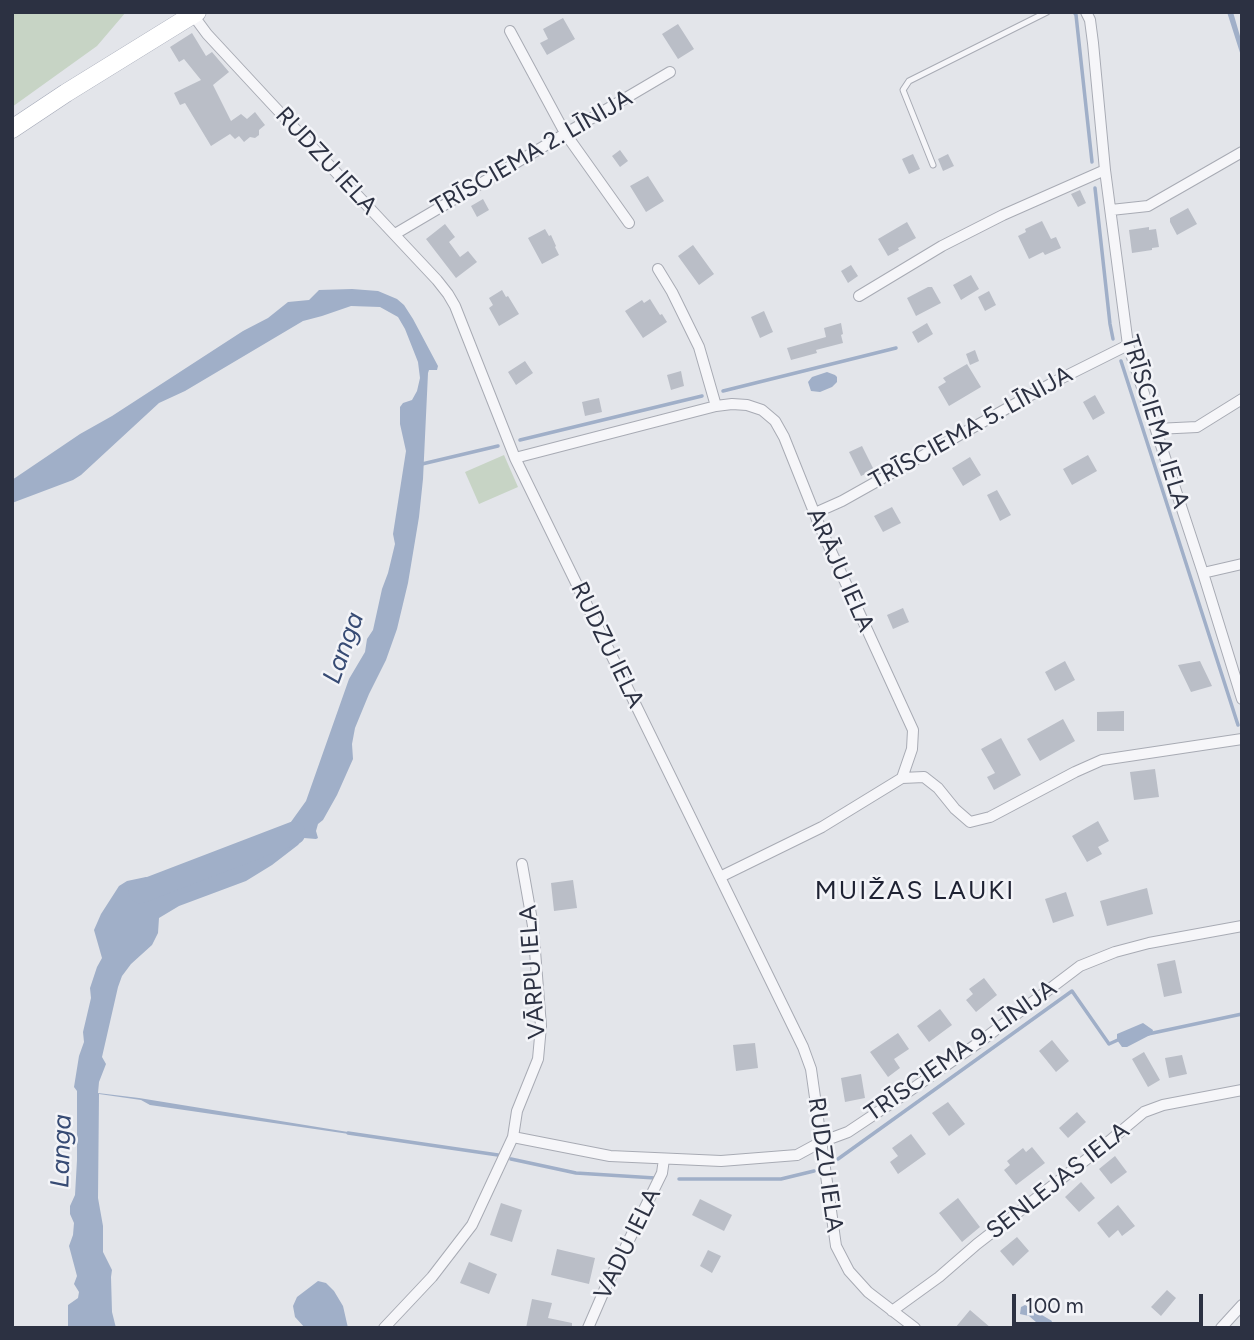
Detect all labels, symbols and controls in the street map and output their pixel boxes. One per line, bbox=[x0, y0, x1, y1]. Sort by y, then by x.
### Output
street label: TRĪSCIEMA 2. LĪNIJA bbox=[426, 84, 638, 222]
street label: RUDZU IELA bbox=[269, 101, 383, 221]
street label: TRĪSCIEMA IELA bbox=[1115, 332, 1195, 512]
street label: TRĪSCIEMA 5. LĪNIJA bbox=[865, 360, 1077, 496]
street label: ARĀJU IELA bbox=[800, 504, 880, 636]
street label: RUDZU IELA bbox=[564, 577, 650, 713]
water label: Langa bbox=[317, 608, 371, 688]
district label: MUIŽAS LAUKI bbox=[816, 875, 1014, 907]
street label: VĀRPU IELA bbox=[514, 904, 552, 1040]
street label: TRĪSCIEMA 9. LĪNIJA bbox=[860, 974, 1062, 1128]
street label: RUDZU IELA bbox=[801, 1096, 849, 1234]
water label: Langa bbox=[45, 1114, 79, 1188]
street label: SENLEJAS IELA bbox=[981, 1116, 1135, 1246]
street label: VADU IELA bbox=[589, 1183, 667, 1305]
scale bar bbox=[1016, 1280, 1207, 1324]
text: 100 m bbox=[1025, 1293, 1084, 1318]

